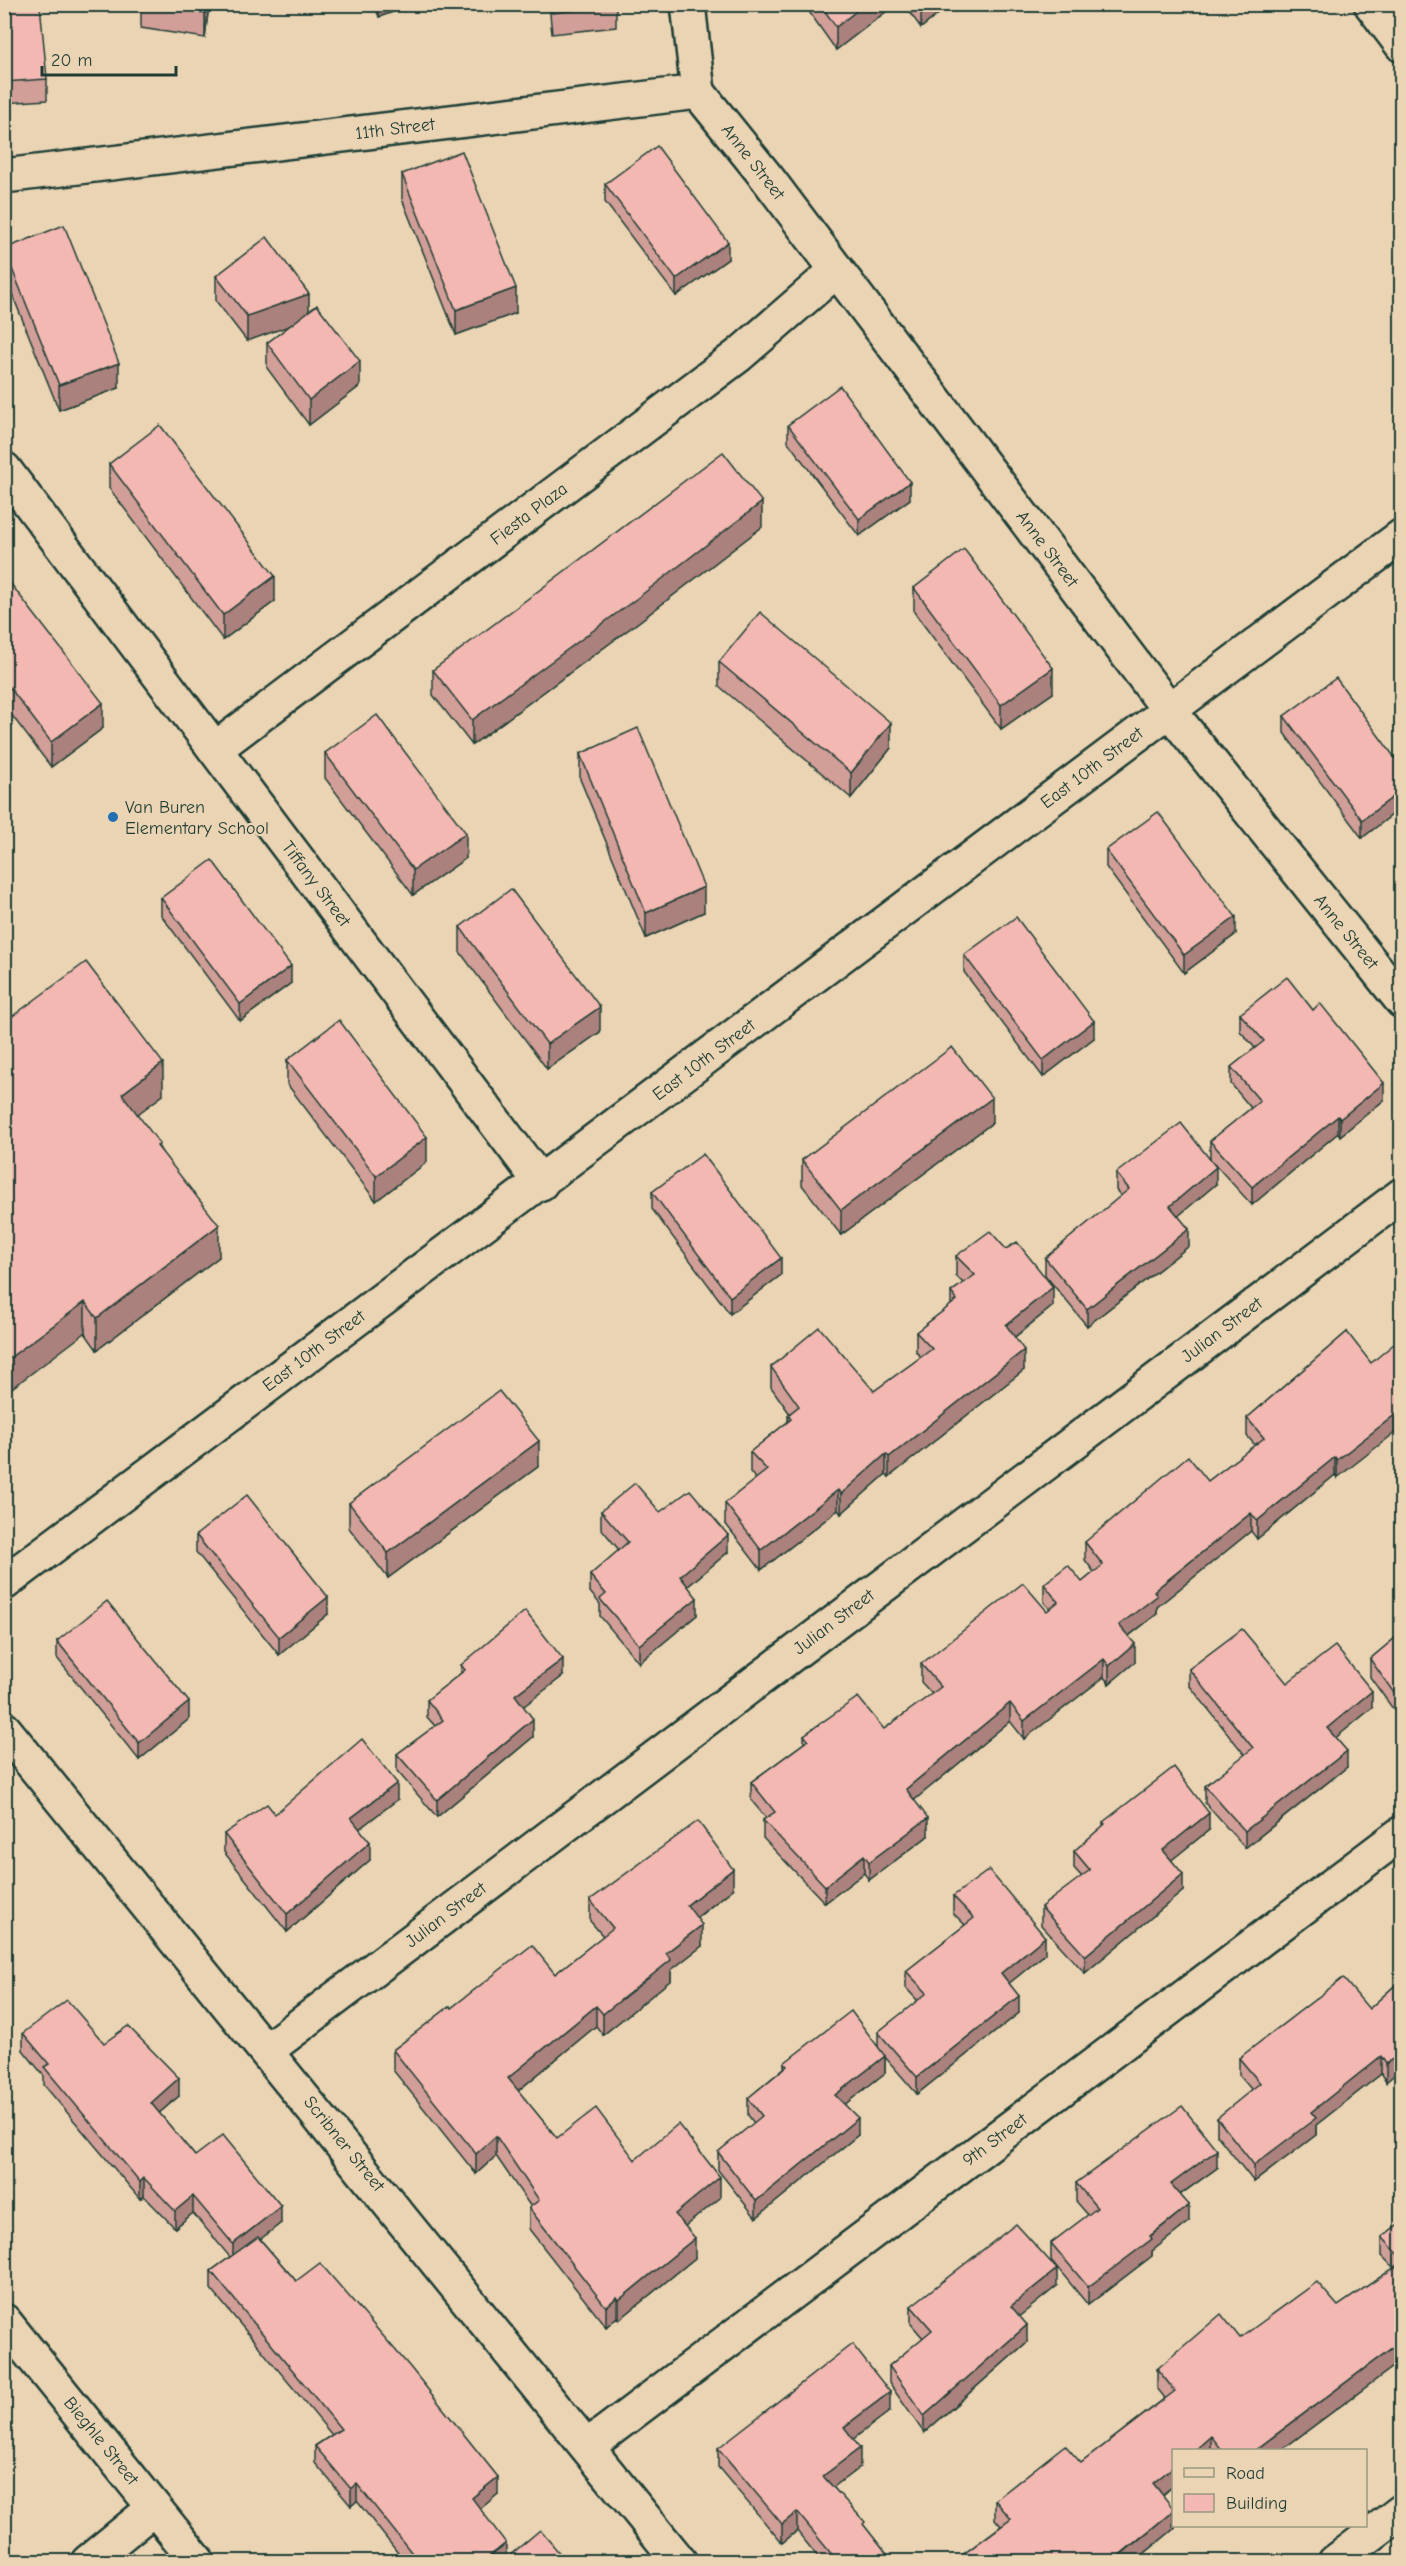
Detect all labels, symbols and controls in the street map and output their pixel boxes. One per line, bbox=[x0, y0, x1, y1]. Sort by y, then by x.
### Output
scale bar bbox=[42, 39, 176, 77]
text: 20 m bbox=[51, 50, 92, 71]
street label: 11th Street bbox=[354, 114, 437, 144]
street label: Anne Street bbox=[717, 120, 790, 205]
street label: Fiesta Plaza bbox=[486, 478, 572, 550]
street label: Anne Street bbox=[1011, 507, 1083, 592]
street label: East 10th Street bbox=[1037, 722, 1148, 813]
place label: Van Buren Elementary School bbox=[125, 797, 269, 839]
marker: Van Buren Elementary School bbox=[106, 810, 120, 824]
street label: Tiffany Street bbox=[277, 837, 355, 932]
street label: Anne Street bbox=[1309, 890, 1383, 974]
street label: East 10th Street bbox=[649, 1014, 760, 1105]
street label: Julian Street bbox=[1177, 1292, 1267, 1367]
street label: East 10th Street bbox=[259, 1305, 370, 1396]
street label: Julian Street bbox=[789, 1584, 879, 1659]
street label: Julian Street bbox=[401, 1877, 491, 1952]
street label: Scribner Street bbox=[299, 2092, 389, 2197]
street label: 9th Street bbox=[959, 2108, 1032, 2171]
street label: Bieghle Street bbox=[59, 2393, 144, 2490]
legend bbox=[1172, 2449, 1367, 2527]
text: Road bbox=[1226, 2463, 1265, 2484]
text: Building bbox=[1226, 2493, 1288, 2514]

